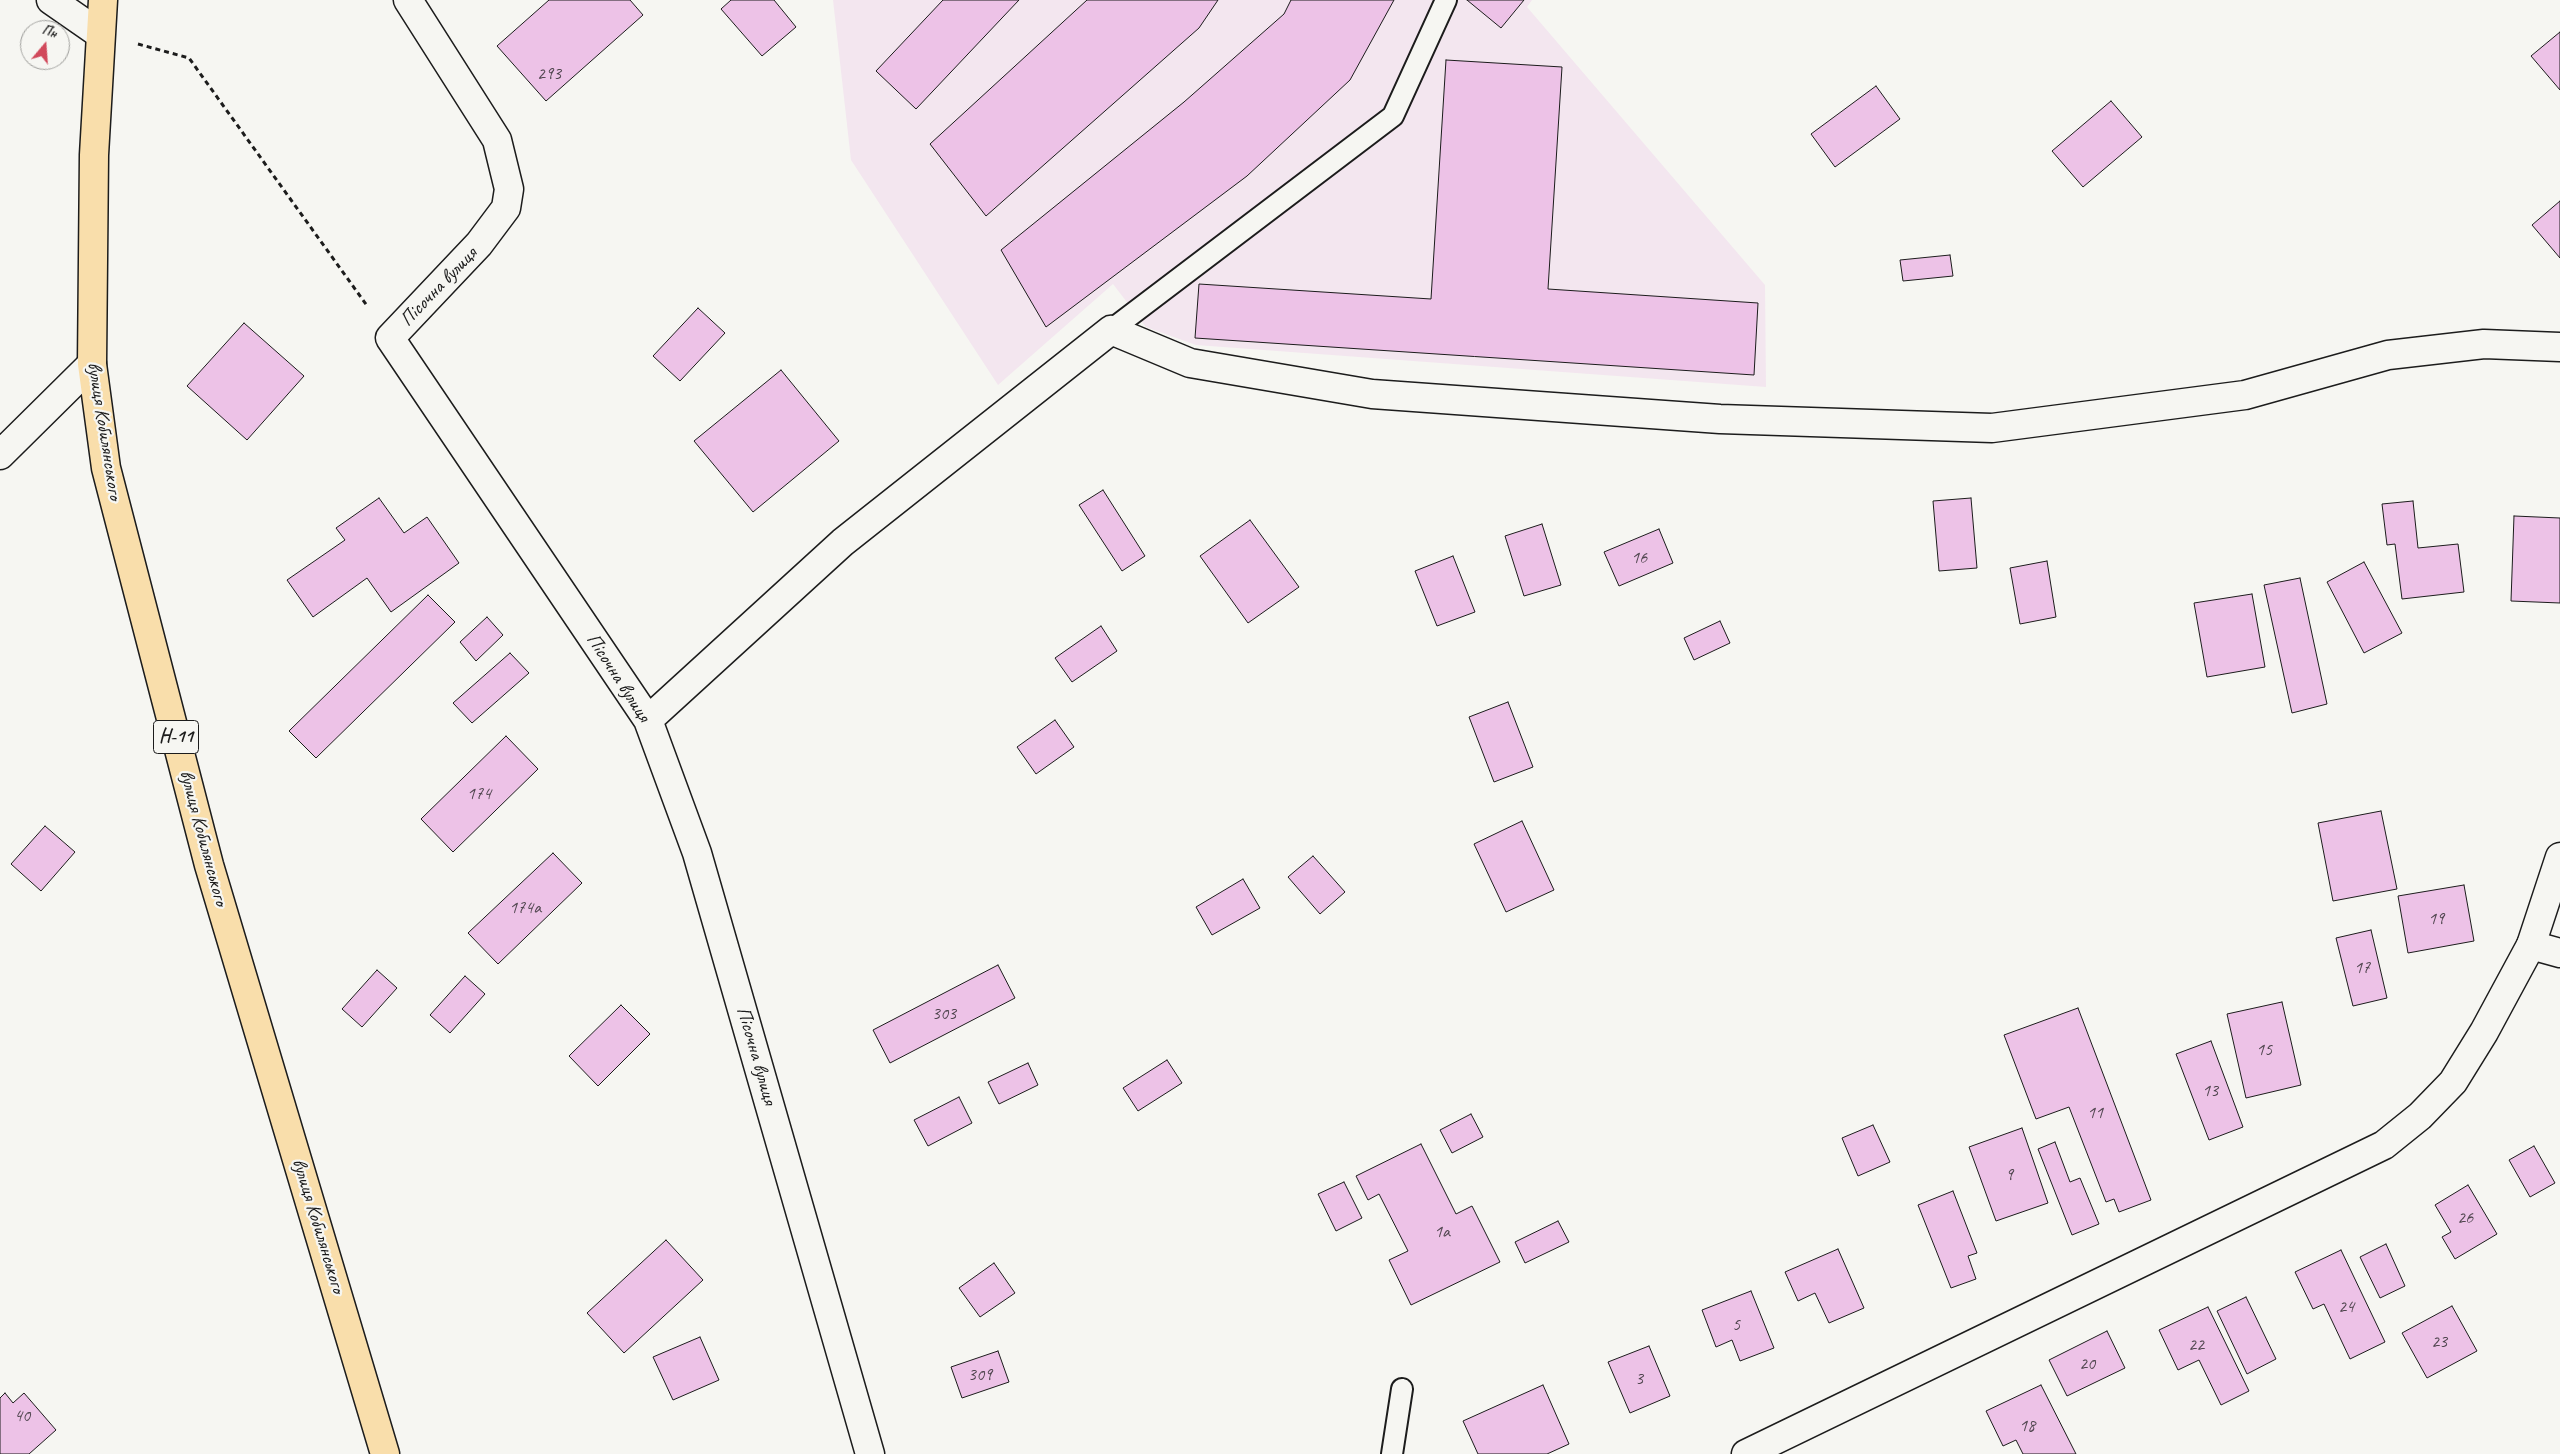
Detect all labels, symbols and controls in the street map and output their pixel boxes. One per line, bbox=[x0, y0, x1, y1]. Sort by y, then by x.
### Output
north arrow bbox=[20, 20, 70, 70]
text: Пн bbox=[40, 21, 59, 42]
house number: 293 bbox=[537, 63, 561, 85]
street label: Пісочна вулиця bbox=[395, 242, 483, 332]
street label: вулиця Кобилянського bbox=[81, 360, 127, 502]
house number: 16 bbox=[1631, 547, 1647, 569]
street label: Пісочна вулиця bbox=[580, 629, 656, 727]
road number: Н-11 bbox=[154, 720, 198, 754]
street label: вулиця Кобилянського bbox=[173, 768, 233, 908]
house number: 174 bbox=[467, 783, 491, 805]
house number: 174а bbox=[509, 897, 541, 919]
house number: 19 bbox=[2428, 908, 2444, 930]
house number: 17 bbox=[2354, 957, 2370, 979]
house number: 303 bbox=[932, 1003, 956, 1025]
street label: Пісочна вулиця bbox=[731, 1004, 781, 1108]
house number: 15 bbox=[2256, 1039, 2272, 1061]
house number: 13 bbox=[2202, 1080, 2218, 1102]
house number: 11 bbox=[2087, 1102, 2103, 1124]
street label: вулиця Кобилянського bbox=[286, 1156, 350, 1296]
house number: 9 bbox=[2005, 1164, 2013, 1186]
house number: 26 bbox=[2457, 1207, 2473, 1229]
house number: 1а bbox=[1434, 1221, 1450, 1243]
house number: 24 bbox=[2338, 1296, 2354, 1318]
house number: 5 bbox=[1732, 1314, 1740, 1336]
house number: 23 bbox=[2431, 1331, 2447, 1353]
house number: 22 bbox=[2188, 1334, 2204, 1356]
house number: 20 bbox=[2079, 1353, 2095, 1375]
house number: 309 bbox=[968, 1364, 992, 1386]
house number: 3 bbox=[1635, 1368, 1643, 1390]
house number: 40 bbox=[14, 1405, 30, 1427]
house number: 18 bbox=[2019, 1415, 2035, 1437]

